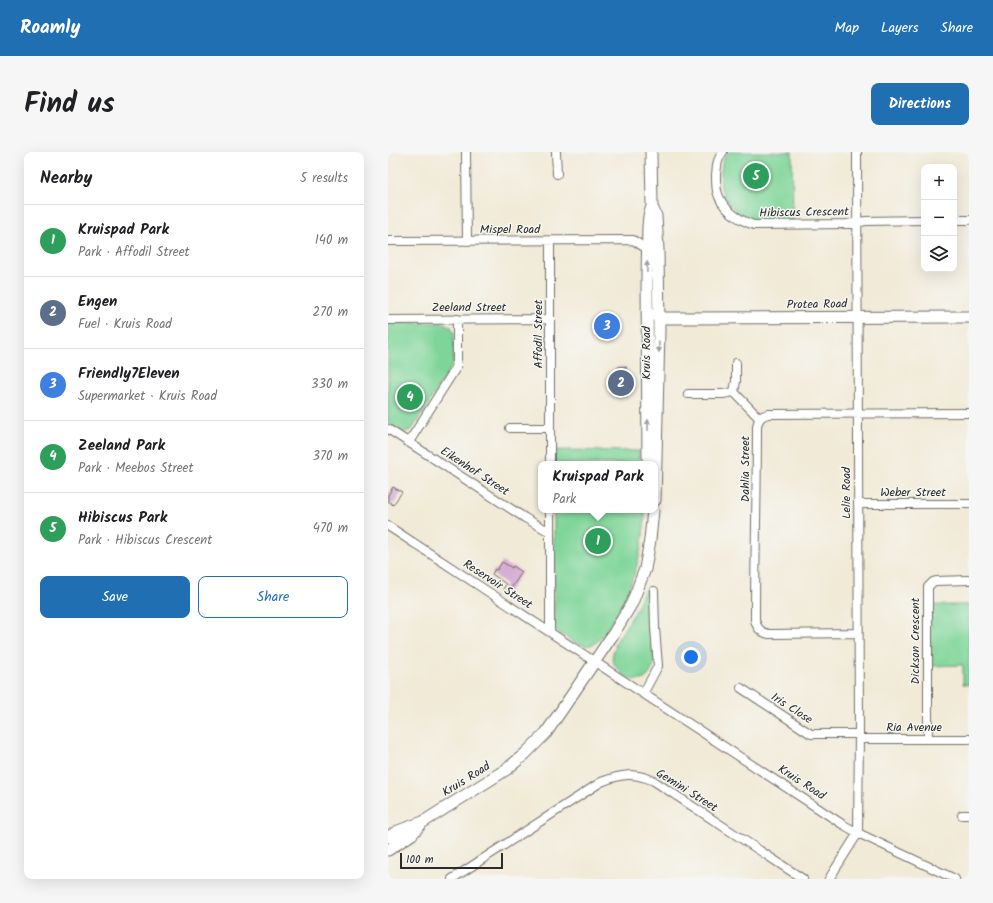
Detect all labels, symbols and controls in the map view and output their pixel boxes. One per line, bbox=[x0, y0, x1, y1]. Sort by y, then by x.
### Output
text: Roamly bbox=[20, 13, 80, 43]
text: Map bbox=[835, 17, 859, 39]
text: Layers bbox=[881, 17, 919, 39]
text: Share bbox=[941, 17, 973, 39]
text: Find us bbox=[24, 82, 115, 127]
button: Directions bbox=[871, 83, 969, 125]
pin: 5 bbox=[743, 161, 769, 191]
map controls bbox=[921, 164, 957, 272]
button: + bbox=[921, 164, 957, 200]
text: Nearby bbox=[40, 165, 92, 192]
text: 5 results bbox=[300, 168, 348, 189]
button: − bbox=[921, 200, 957, 236]
street label: Hibiscus Crescent bbox=[759, 202, 849, 223]
text: Kruispad Park bbox=[78, 218, 169, 242]
street label: Mispel Road bbox=[480, 220, 541, 239]
text: 1 bbox=[51, 230, 55, 251]
text: 140 m bbox=[315, 230, 348, 251]
button: layers bbox=[921, 236, 957, 272]
text: Park · Affodil Street bbox=[78, 242, 190, 263]
one-way arrow bbox=[644, 260, 650, 273]
text: Engen bbox=[78, 290, 117, 314]
street label: Protea Road bbox=[787, 294, 848, 315]
street label: Zeeland Street bbox=[432, 298, 507, 317]
street label: Affodil Street bbox=[529, 299, 548, 368]
text: 2 bbox=[49, 302, 57, 323]
text: 270 m bbox=[312, 302, 348, 323]
pin: 3 bbox=[594, 311, 620, 341]
text: Fuel · Kruis Road bbox=[78, 314, 172, 335]
street label: Kruis Road bbox=[637, 325, 656, 380]
one-way arrow bbox=[656, 341, 662, 354]
text: Friendly7Eleven bbox=[78, 362, 180, 386]
pin: 2 bbox=[608, 368, 634, 398]
text: 3 bbox=[49, 374, 57, 395]
text: 330 m bbox=[311, 374, 348, 395]
pin: 4 bbox=[397, 382, 423, 412]
text: Supermarket · Kruis Road bbox=[78, 386, 217, 407]
one-way arrow bbox=[645, 418, 651, 431]
text: Zeeland Park bbox=[78, 434, 165, 458]
street label: Dahlia Street bbox=[736, 435, 755, 502]
street label: Eikenhof Street bbox=[436, 442, 513, 501]
text: 4 bbox=[49, 446, 57, 467]
text: 370 m bbox=[313, 446, 348, 467]
text: Park · Meebos Street bbox=[78, 458, 193, 479]
popup bbox=[538, 461, 658, 513]
text: Kruispad Park bbox=[553, 465, 643, 489]
street label: Lelie Road bbox=[837, 466, 856, 519]
street label: Weber Street bbox=[880, 483, 946, 502]
text: Park bbox=[553, 489, 576, 510]
text: Hibiscus Park bbox=[78, 506, 167, 530]
text: 5 bbox=[50, 518, 56, 539]
text: 470 m bbox=[313, 518, 348, 539]
pin: 1 bbox=[585, 526, 611, 556]
text: Park · Hibiscus Crescent bbox=[78, 530, 212, 551]
street label: Reservoir Street bbox=[459, 555, 537, 614]
button: Save bbox=[40, 576, 190, 618]
button: Share bbox=[198, 576, 348, 618]
street label: Dickson Crescent bbox=[906, 597, 925, 684]
your location bbox=[681, 647, 701, 667]
street label: Iris Close bbox=[767, 688, 817, 729]
street label: Ria Avenue bbox=[886, 718, 942, 737]
street label: Kruis Road bbox=[438, 757, 495, 802]
street label: Kruis Road bbox=[774, 760, 830, 806]
street label: Gemini Street bbox=[652, 764, 722, 817]
scale bar bbox=[400, 851, 503, 870]
text: 100 m bbox=[406, 851, 434, 869]

